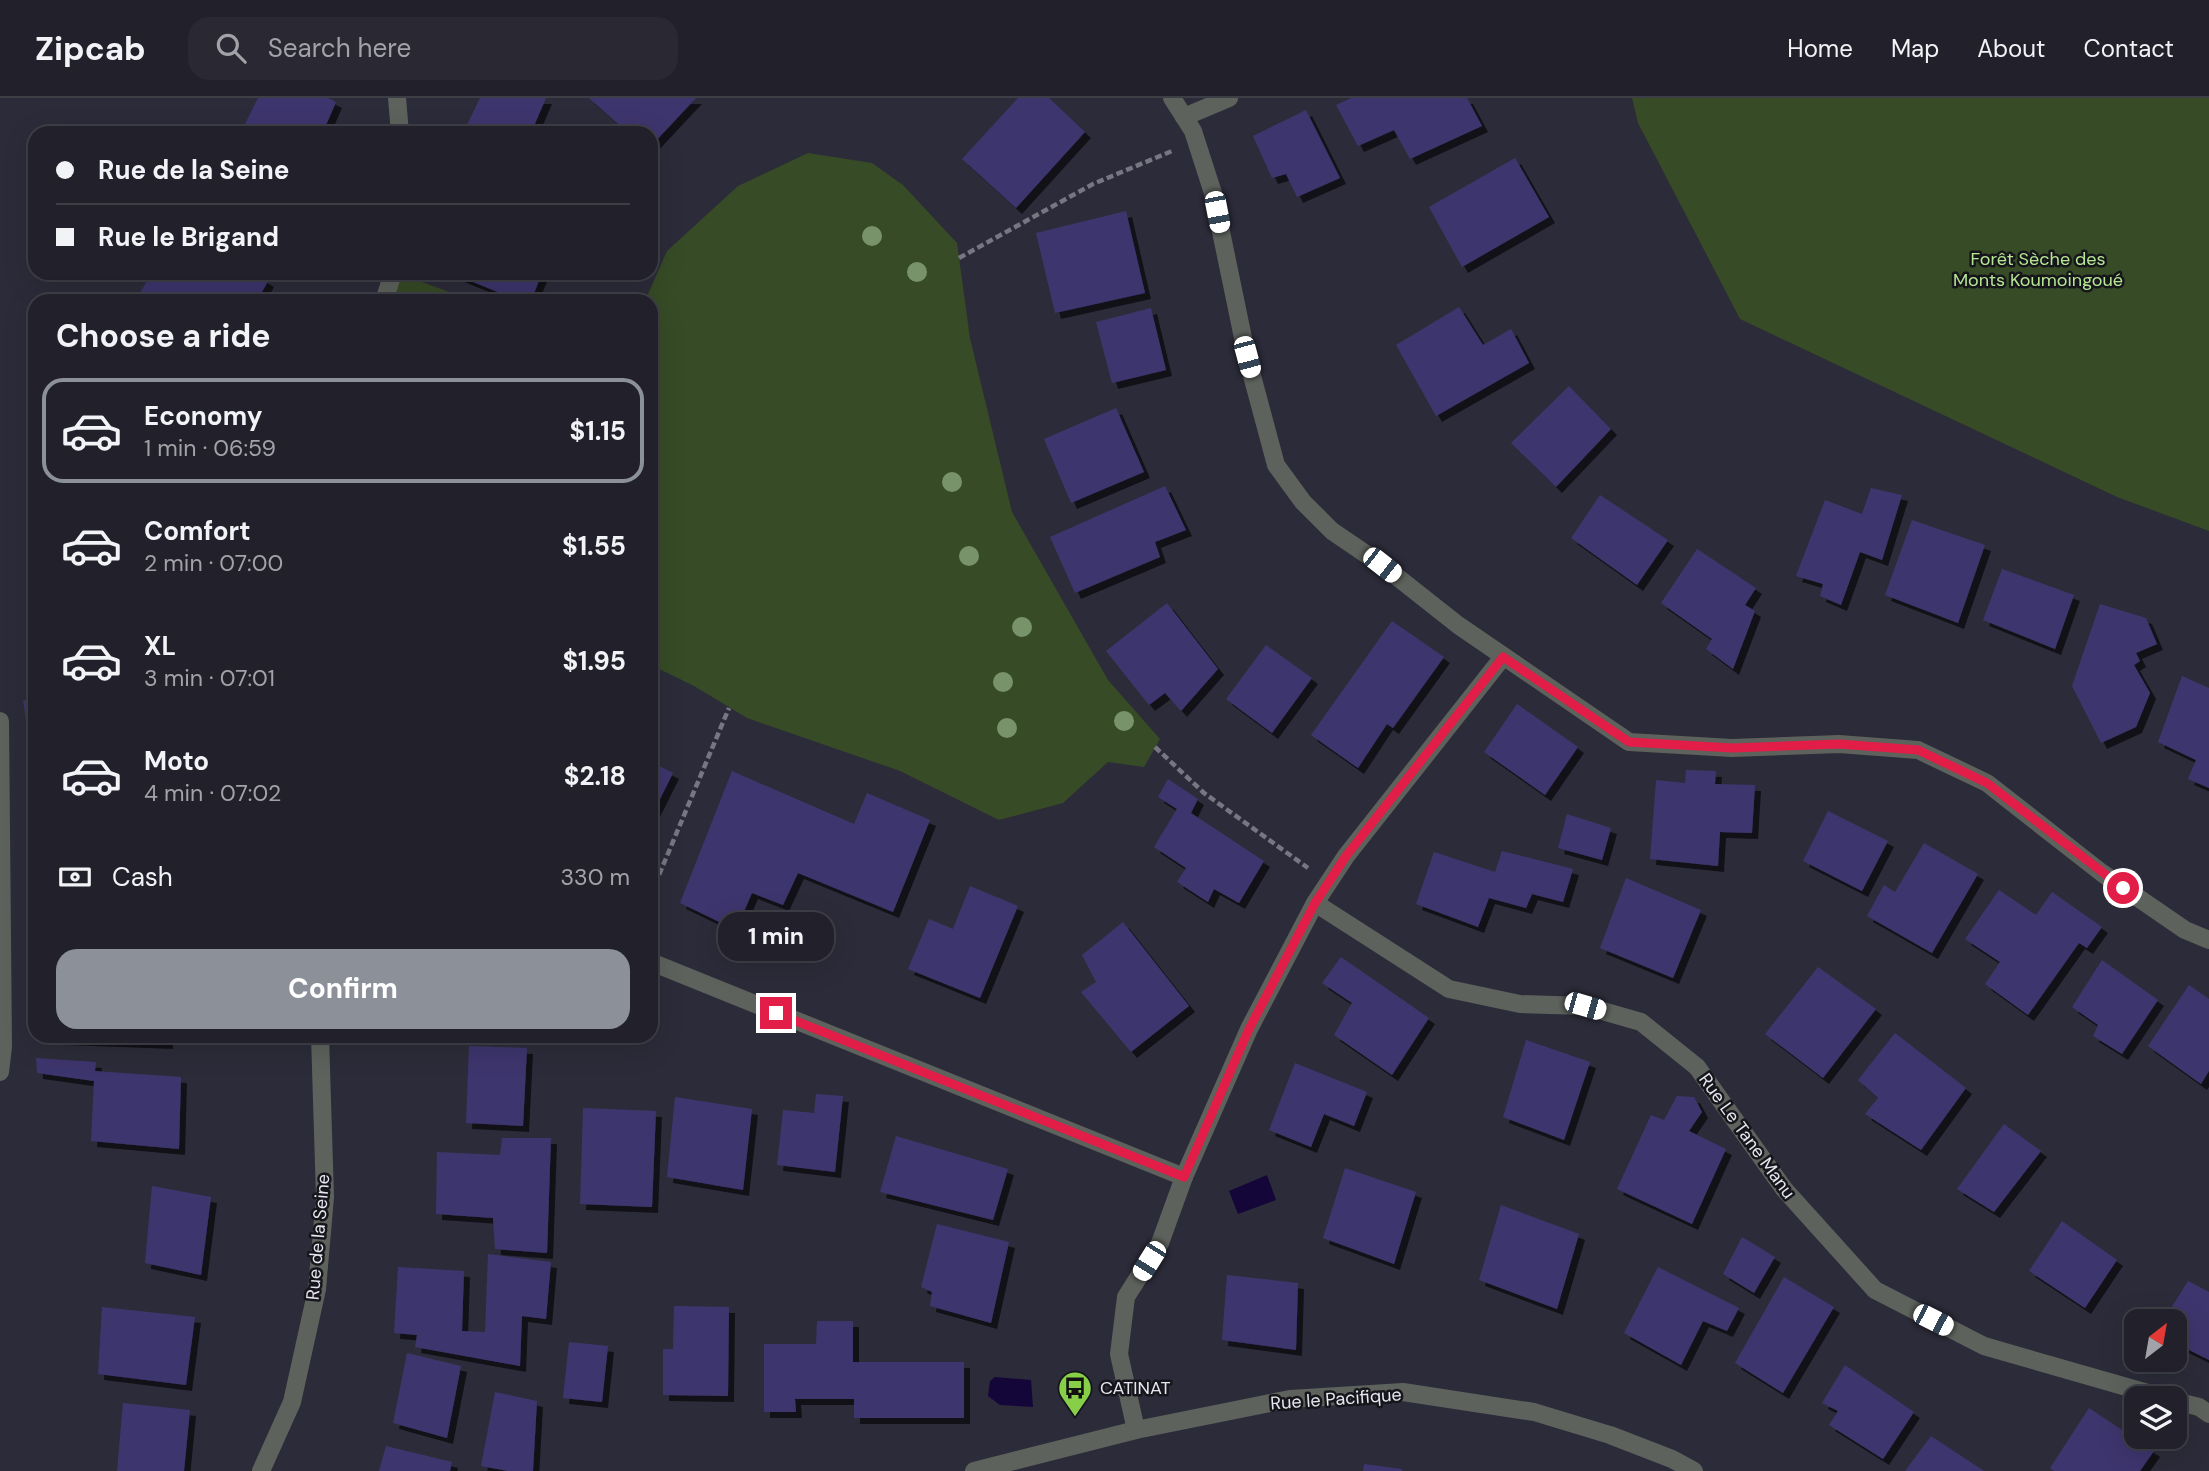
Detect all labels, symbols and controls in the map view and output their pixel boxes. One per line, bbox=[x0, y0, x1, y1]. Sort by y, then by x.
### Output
search box bbox=[188, 17, 678, 80]
text: Zipcab bbox=[35, 27, 146, 70]
icon: search bbox=[212, 29, 250, 67]
text: Search here bbox=[268, 31, 411, 65]
text: Home bbox=[1787, 33, 1853, 64]
text: Map bbox=[1891, 33, 1939, 64]
text: About bbox=[1977, 33, 2046, 64]
text: Contact bbox=[2084, 33, 2174, 64]
text: Rue de la Seine bbox=[98, 153, 289, 187]
car bbox=[1203, 189, 1232, 235]
text: Rue le Brigand bbox=[98, 220, 279, 254]
park label: Forêt Sèche des Monts Koumoingoué bbox=[1953, 247, 2123, 292]
text: Choose a ride bbox=[56, 315, 271, 357]
car bbox=[1232, 334, 1263, 380]
icon: car bbox=[60, 399, 123, 462]
text: Economy bbox=[144, 399, 262, 433]
text: $1.15 bbox=[570, 414, 626, 448]
text: 1 min · 06:59 bbox=[144, 433, 276, 463]
icon: car bbox=[60, 514, 123, 577]
text: Comfort bbox=[144, 514, 250, 548]
text: $1.55 bbox=[562, 529, 626, 563]
car bbox=[1359, 544, 1406, 586]
text: 2 min · 07:00 bbox=[144, 548, 283, 578]
icon: car bbox=[60, 629, 123, 692]
text: XL bbox=[144, 629, 176, 663]
text: $1.95 bbox=[562, 644, 626, 678]
text: 3 min · 07:01 bbox=[144, 663, 275, 693]
icon: car bbox=[60, 744, 123, 807]
text: Moto bbox=[144, 744, 209, 778]
text: $2.18 bbox=[564, 759, 626, 793]
text: 4 min · 07:02 bbox=[144, 778, 281, 808]
icon: cash bbox=[56, 858, 94, 896]
text: Cash bbox=[112, 860, 173, 894]
text: 330 m bbox=[560, 862, 630, 892]
route start bbox=[2107, 872, 2139, 904]
callout: 1 min bbox=[718, 912, 834, 960]
text: 1 min bbox=[748, 921, 804, 951]
button: Confirm bbox=[56, 949, 630, 1029]
car bbox=[1562, 990, 1609, 1022]
route end bbox=[760, 997, 792, 1029]
street label: Rue Le Tane Manu bbox=[1693, 1068, 1801, 1204]
street label: Rue de la Seine bbox=[301, 1173, 335, 1301]
car bbox=[1129, 1238, 1170, 1284]
car bbox=[1910, 1301, 1957, 1339]
north arrow bbox=[2124, 1309, 2188, 1372]
map controls bbox=[2124, 1309, 2187, 1449]
bus stop icon: CATINAT bbox=[1056, 1369, 1094, 1418]
place label: CATINAT bbox=[1100, 1376, 1171, 1400]
street label: Rue le Pacifique bbox=[1270, 1382, 1402, 1416]
button: layers bbox=[2124, 1386, 2187, 1449]

